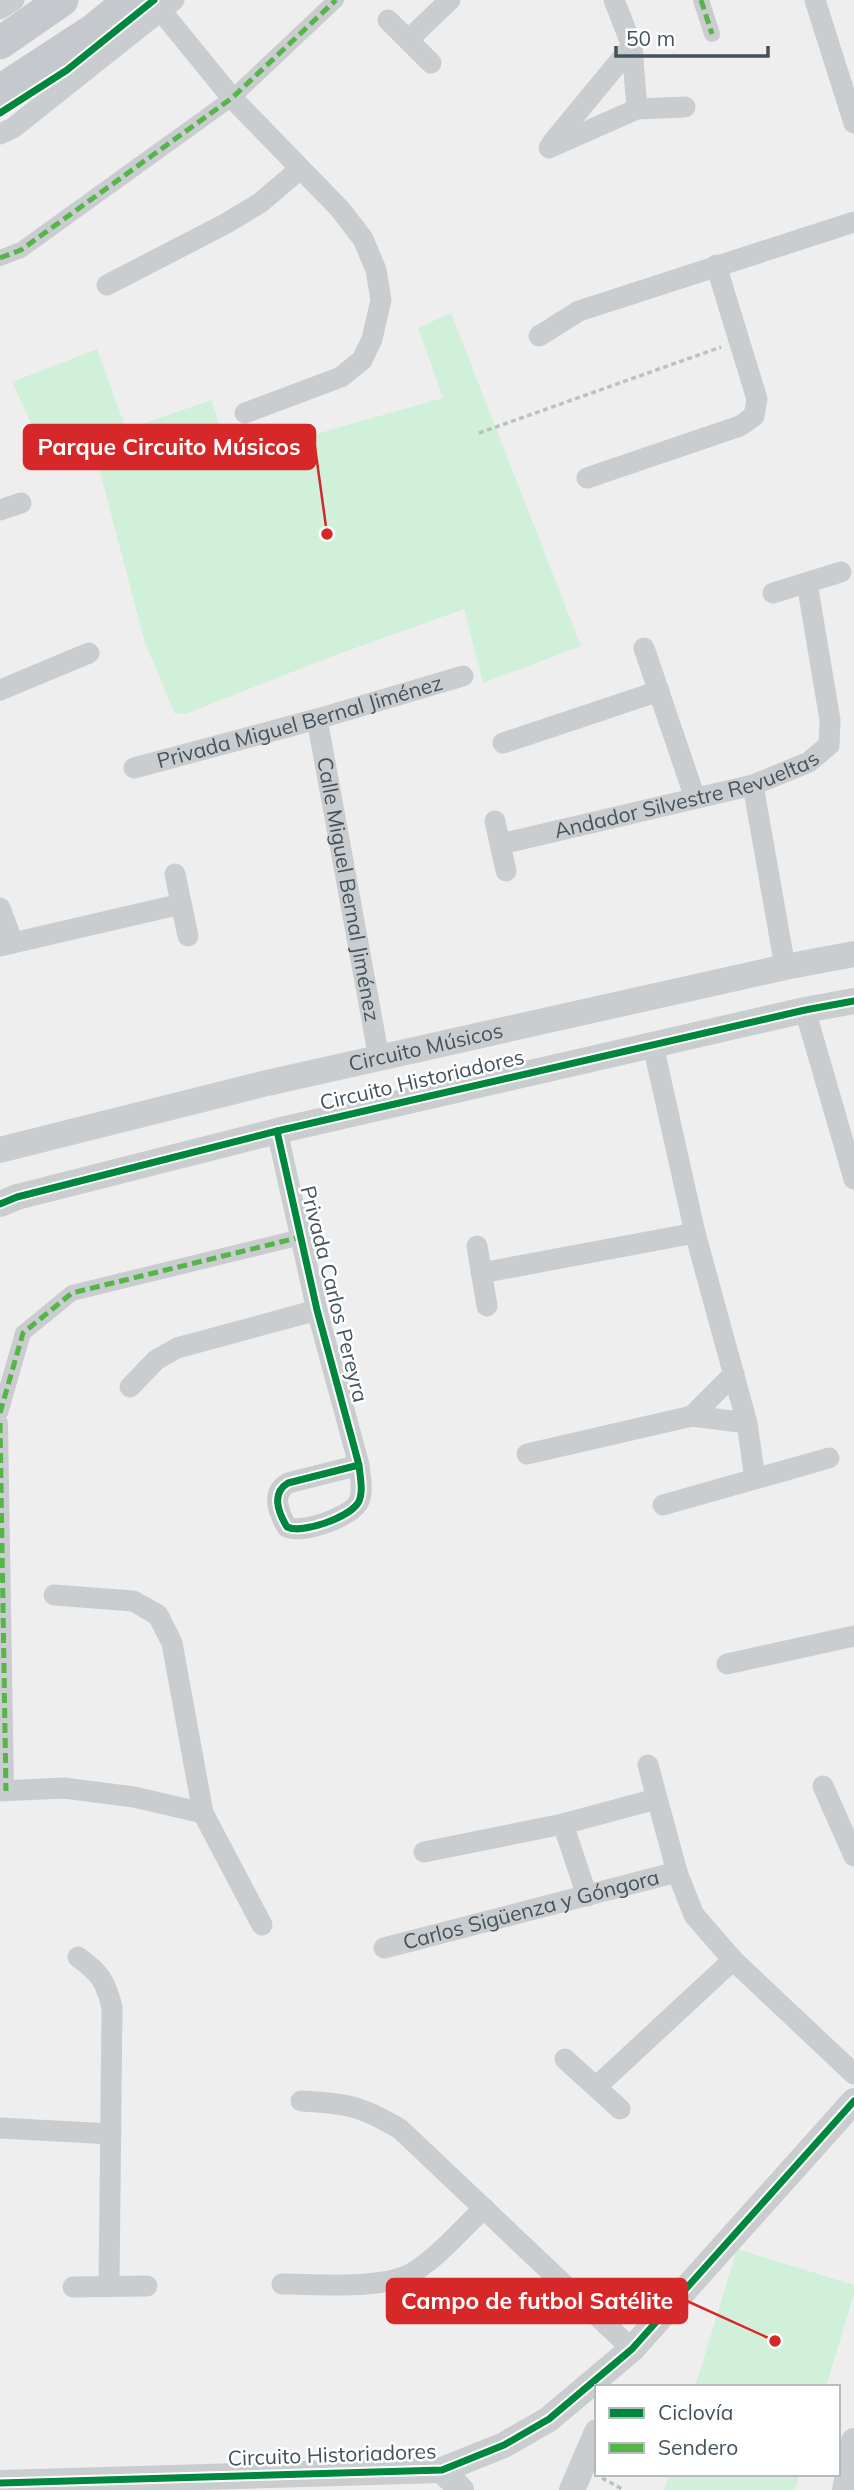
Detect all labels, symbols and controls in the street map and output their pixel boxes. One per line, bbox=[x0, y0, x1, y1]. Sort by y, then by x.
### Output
scale bar bbox=[616, 14, 768, 58]
text: 50 m bbox=[626, 25, 675, 51]
callout: Parque Circuito Músicos bbox=[24, 425, 315, 469]
text: Parque Circuito Músicos bbox=[38, 432, 300, 461]
street label: Privada Miguel Bernal Jiménez bbox=[154, 669, 445, 773]
street label: Andador Silvestre Revueltas bbox=[551, 745, 824, 843]
street label: Calle Miguel Bernal Jiménez bbox=[312, 755, 386, 1023]
street label: Circuito Músicos bbox=[346, 1017, 505, 1076]
street label: Circuito Historiadores bbox=[317, 1043, 526, 1115]
street label: Privada Carlos Pereyra bbox=[295, 1183, 374, 1405]
street label: Carlos Sigüenza y Góngora bbox=[400, 1863, 662, 1955]
callout: Campo de futbol Satélite bbox=[387, 2279, 687, 2323]
text: Campo de futbol Satélite bbox=[401, 2286, 673, 2315]
legend bbox=[595, 2385, 840, 2476]
text: Ciclovía bbox=[658, 2399, 733, 2425]
text: Sendero bbox=[658, 2434, 738, 2460]
street label: Circuito Historiadores bbox=[227, 2437, 437, 2471]

